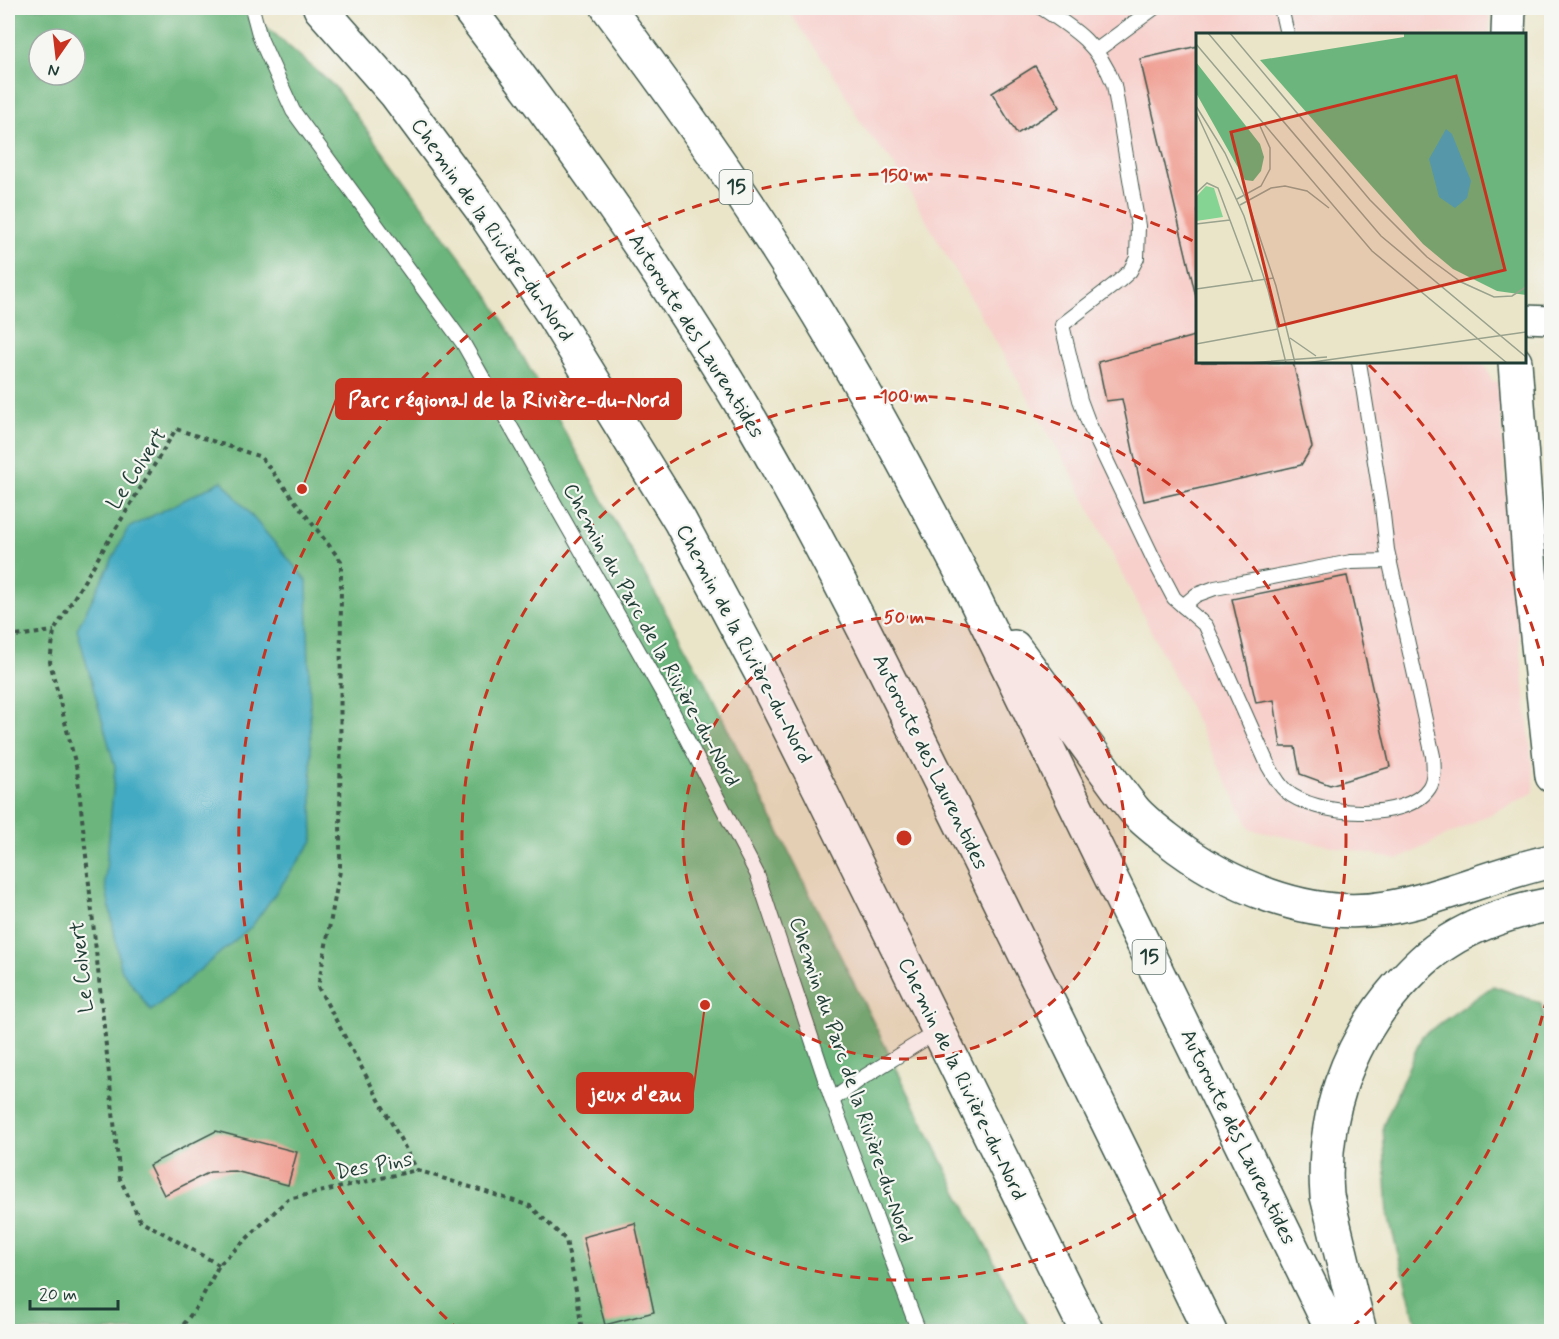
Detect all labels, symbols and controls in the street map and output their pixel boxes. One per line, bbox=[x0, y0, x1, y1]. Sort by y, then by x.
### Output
north arrow bbox=[27, 27, 87, 87]
inset map bbox=[1196, 33, 1526, 363]
text: N bbox=[46, 59, 61, 82]
street label: Chemin de la Rivière-du-Nord bbox=[404, 113, 580, 347]
text: 150 m bbox=[880, 164, 928, 188]
road number: 15 bbox=[720, 170, 752, 204]
street label: Autoroute des Laurentides bbox=[621, 228, 771, 444]
callout: Parc régional de la Rivière-du-Nord bbox=[336, 379, 681, 419]
text: 100 m bbox=[880, 385, 928, 409]
text: Parc régional de la Rivière-du-Nord bbox=[348, 387, 670, 416]
street label: Le Colvert bbox=[100, 423, 174, 515]
street label: Chemin du Parc de la Rivière-du-Nord bbox=[556, 478, 746, 792]
street label: Chemin de la Rivière-du-Nord bbox=[669, 520, 819, 768]
text: 50 m bbox=[884, 606, 924, 630]
street label: Autoroute des Laurentides bbox=[866, 650, 994, 874]
centre of rings bbox=[894, 828, 914, 848]
street label: Chemin du Parc de la Rivière-du-Nord bbox=[782, 913, 920, 1247]
street label: Le Colvert bbox=[63, 920, 101, 1014]
road number: 15 bbox=[1132, 940, 1166, 974]
street label: Chemin de la Rivière-du-Nord bbox=[891, 953, 1033, 1205]
street label: Autoroute des Laurentides bbox=[1174, 1025, 1302, 1249]
callout: jeux d'eau bbox=[577, 1073, 693, 1113]
text: jeux d'eau bbox=[587, 1081, 682, 1109]
street label: Des Pins bbox=[333, 1145, 415, 1187]
scale bar bbox=[30, 1273, 118, 1311]
text: 20 m bbox=[39, 1283, 77, 1307]

